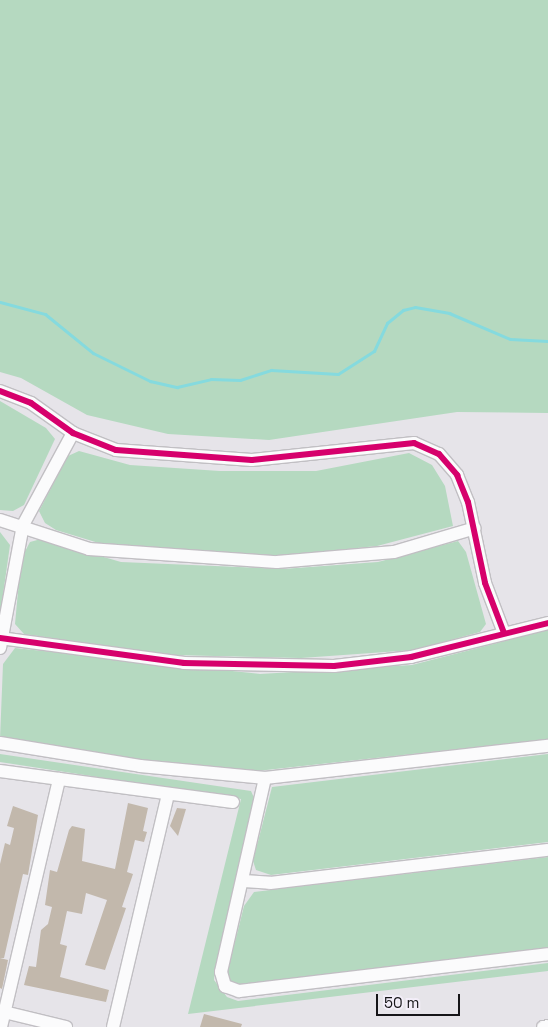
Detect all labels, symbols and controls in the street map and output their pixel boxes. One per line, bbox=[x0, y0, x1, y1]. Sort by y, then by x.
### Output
scale bar bbox=[378, 984, 462, 1016]
text: 50 m bbox=[384, 993, 419, 1012]

